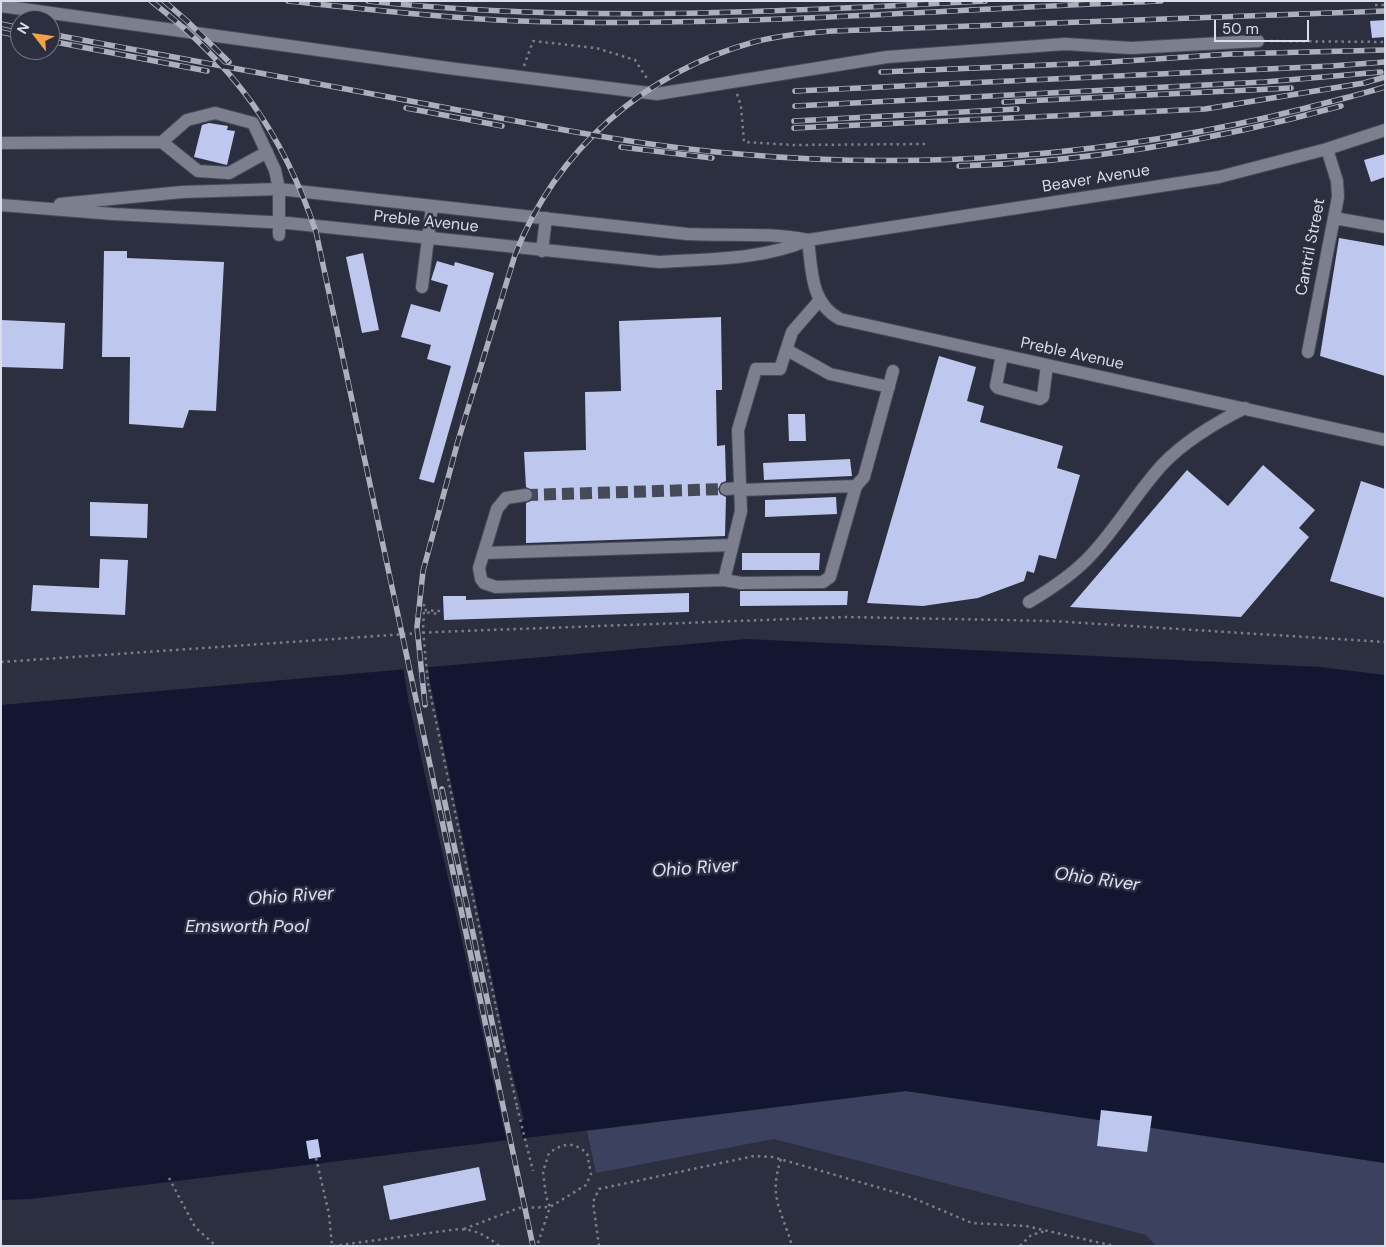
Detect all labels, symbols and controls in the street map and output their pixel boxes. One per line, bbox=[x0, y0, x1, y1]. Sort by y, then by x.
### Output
north arrow bbox=[10, 10, 60, 60]
scale bar bbox=[1216, 10, 1311, 42]
text: N bbox=[13, 19, 33, 37]
text: 50 m bbox=[1222, 19, 1259, 39]
street label: Beaver Avenue bbox=[1041, 161, 1151, 197]
street label: Cantril Street bbox=[1292, 197, 1330, 297]
street label: Preble Avenue bbox=[373, 207, 479, 237]
street label: Preble Avenue bbox=[1019, 334, 1125, 374]
water label: Ohio River bbox=[651, 855, 739, 883]
water label: Ohio River bbox=[1053, 863, 1141, 897]
water label: Ohio River bbox=[247, 883, 335, 911]
water label: Emsworth Pool bbox=[185, 916, 309, 938]

